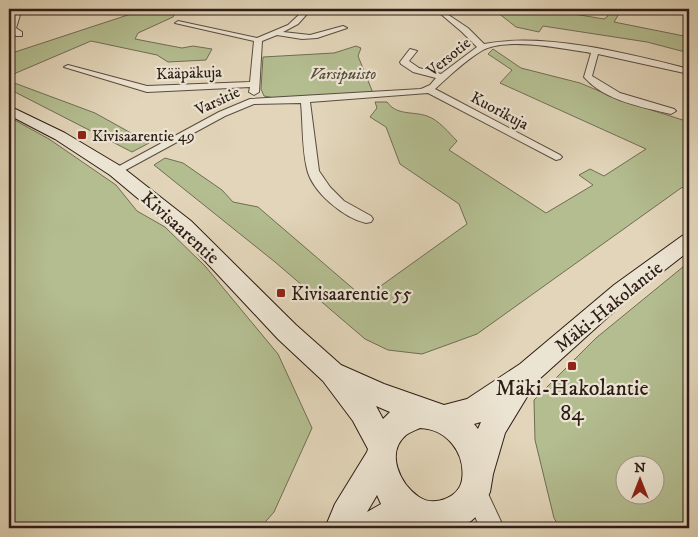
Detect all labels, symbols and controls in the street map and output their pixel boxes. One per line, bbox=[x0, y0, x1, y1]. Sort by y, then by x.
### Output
street label: Versotie bbox=[422, 33, 475, 81]
street label: Kääpäkuja bbox=[156, 62, 223, 84]
park label: Varsipuisto bbox=[310, 64, 376, 84]
street label: Varsitie bbox=[191, 82, 243, 120]
street label: Kuorikuja bbox=[467, 87, 532, 135]
place label: Kivisaarentie 49 bbox=[92, 126, 195, 146]
marker: Kivisaarentie 49 bbox=[76, 129, 88, 141]
street label: Kivisaarentie bbox=[136, 187, 224, 269]
street label: Mäki-Hakolantie bbox=[550, 257, 668, 358]
place label: Kivisaarentie 55 bbox=[291, 283, 412, 306]
marker: Kivisaarentie 55 bbox=[275, 287, 287, 299]
marker: Mäki-Hakolantie 84 bbox=[566, 360, 578, 372]
place label: Mäki-Hakolantie 84 bbox=[495, 375, 649, 427]
north arrow bbox=[616, 454, 666, 504]
text: N bbox=[634, 459, 646, 477]

